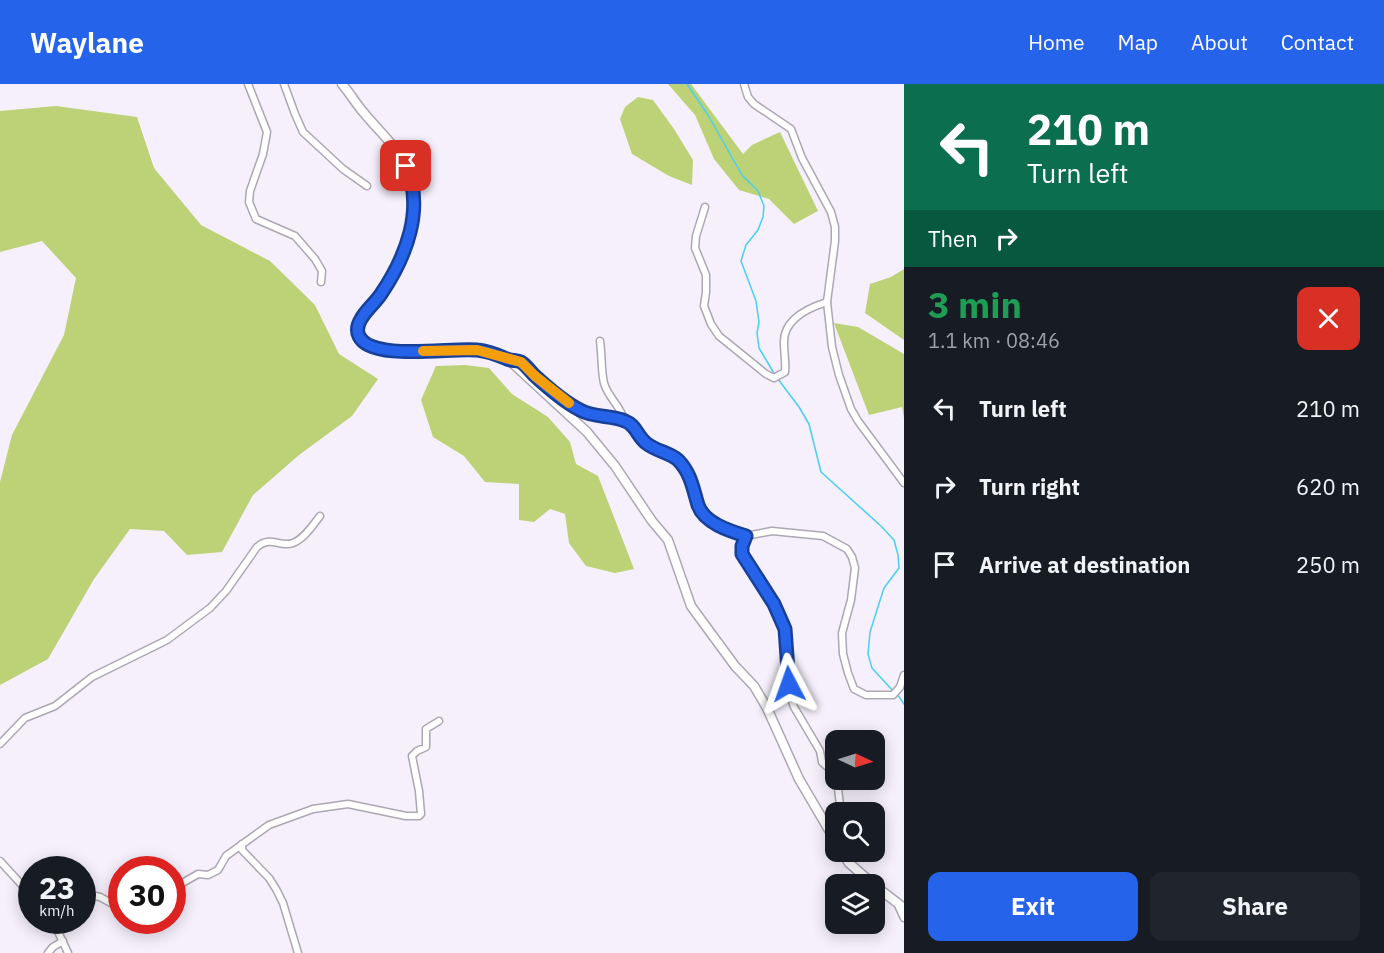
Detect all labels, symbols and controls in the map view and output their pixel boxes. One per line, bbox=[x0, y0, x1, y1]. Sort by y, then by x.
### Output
text: Waylane bbox=[30, 24, 144, 61]
text: Home bbox=[1028, 28, 1085, 56]
text: Map bbox=[1118, 28, 1158, 56]
text: About bbox=[1191, 28, 1248, 56]
text: Contact bbox=[1281, 28, 1354, 56]
text: 210 m bbox=[1027, 102, 1150, 157]
icon: left bbox=[928, 108, 1006, 186]
pin bbox=[380, 140, 431, 191]
icon: arrive bbox=[389, 149, 422, 182]
text: Turn left bbox=[1027, 155, 1128, 190]
icon: right bbox=[990, 222, 1023, 255]
text: Then bbox=[928, 224, 978, 253]
text: 3 min bbox=[928, 281, 1022, 328]
button: close bbox=[1297, 287, 1360, 350]
text: 1.1 km · 08:46 bbox=[928, 327, 1060, 354]
icon: left bbox=[928, 392, 961, 425]
text: Turn left bbox=[979, 394, 1067, 423]
text: 210 m bbox=[1296, 394, 1360, 423]
icon: right bbox=[928, 470, 961, 503]
text: Turn right bbox=[979, 472, 1080, 501]
text: 620 m bbox=[1296, 472, 1360, 501]
icon: arrive bbox=[928, 548, 961, 581]
text: Arrive at destination bbox=[979, 550, 1190, 579]
text: 250 m bbox=[1296, 550, 1360, 579]
position arrow bbox=[757, 652, 821, 716]
north arrow bbox=[825, 730, 885, 790]
map controls bbox=[825, 730, 885, 934]
button: search bbox=[825, 802, 885, 862]
speed limit sign: 30 bbox=[108, 856, 186, 934]
text: 23 bbox=[39, 868, 75, 907]
button: Exit bbox=[928, 872, 1138, 941]
button: Share bbox=[1150, 872, 1360, 941]
button: layers bbox=[825, 874, 885, 934]
text: km/h bbox=[39, 901, 75, 920]

